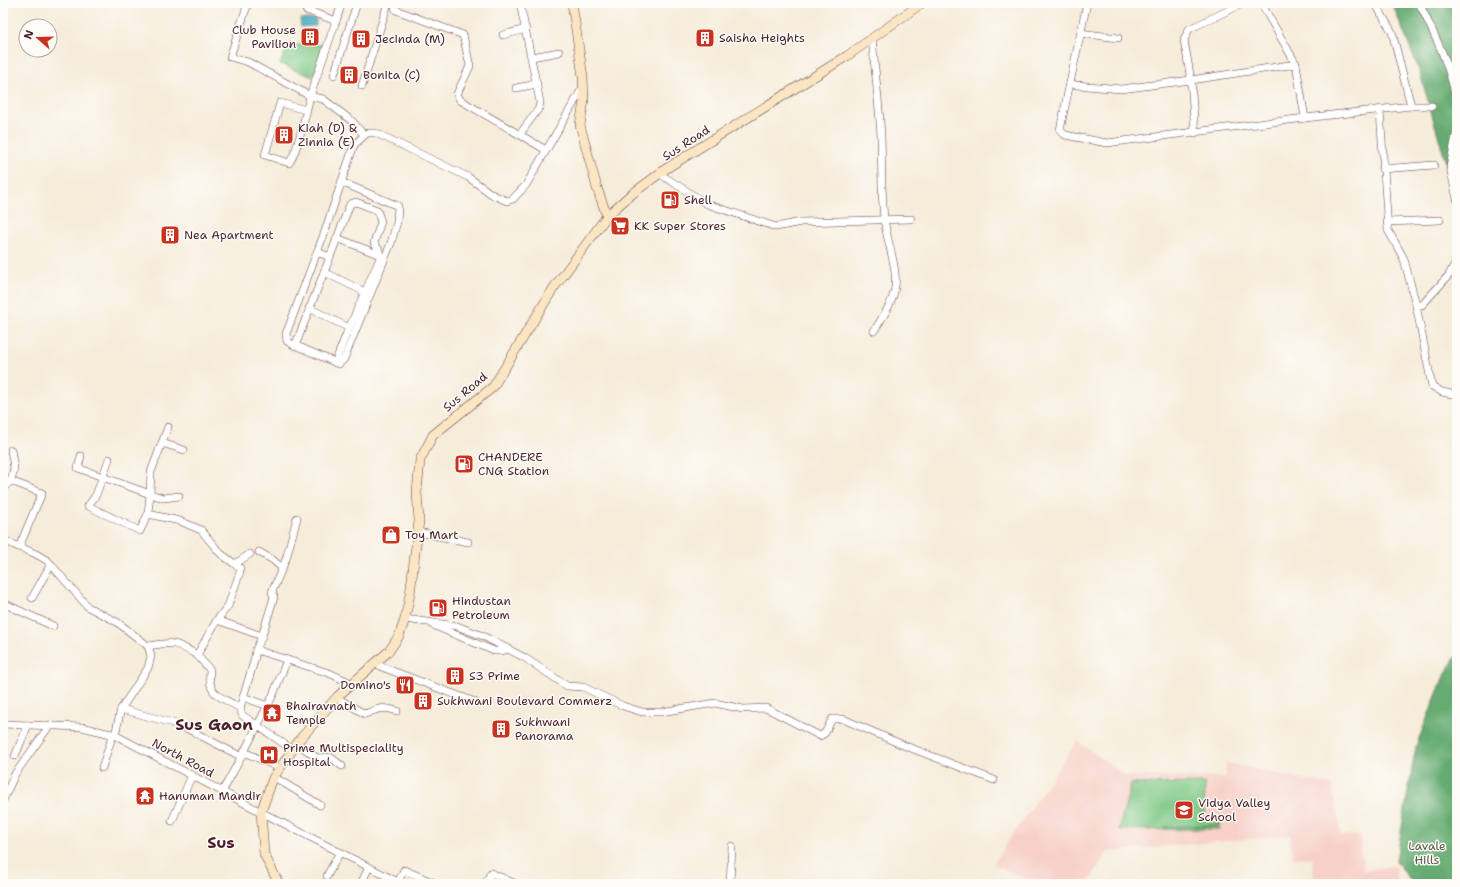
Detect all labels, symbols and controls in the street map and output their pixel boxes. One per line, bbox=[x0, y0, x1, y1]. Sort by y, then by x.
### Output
north arrow bbox=[18, 18, 58, 58]
place label: Club House Pavilion bbox=[232, 22, 296, 52]
building icon: Club House Pavilion bbox=[299, 26, 321, 48]
building icon: Saisha Heights bbox=[694, 27, 716, 49]
text: N bbox=[21, 28, 38, 41]
building icon: Jecinda (M) bbox=[350, 28, 372, 50]
place label: Saisha Heights bbox=[719, 30, 805, 46]
place label: Jecinda (M) bbox=[375, 31, 445, 47]
building icon: Bonita (C) bbox=[338, 64, 360, 86]
place label: Bonita (C) bbox=[363, 67, 420, 83]
place label: Kiah (D) & Zinnia (E) bbox=[298, 120, 357, 150]
street label: Sus Road bbox=[659, 122, 713, 164]
building icon: Kiah (D) & Zinnia (E) bbox=[273, 124, 295, 146]
fuel station icon: Shell bbox=[659, 189, 681, 211]
place label: Shell bbox=[684, 192, 712, 208]
supermarket icon: KK Super Stores bbox=[609, 215, 631, 237]
place label: KK Super Stores bbox=[634, 218, 726, 234]
building icon: Nea Apartment bbox=[159, 224, 181, 246]
place label: Nea Apartment bbox=[184, 227, 274, 243]
street label: Sus Road bbox=[439, 368, 491, 415]
place label: CHANDERE CNG Station bbox=[478, 449, 549, 479]
fuel station icon: CHANDERE CNG Station bbox=[453, 453, 475, 475]
shop icon: Toy Mart bbox=[380, 524, 402, 546]
place label: Toy Mart bbox=[405, 527, 459, 543]
place label: Hindustan Petroleum bbox=[452, 593, 511, 623]
fuel station icon: Hindustan Petroleum bbox=[427, 597, 449, 619]
building icon: S3 Prime bbox=[444, 665, 466, 687]
place label: S3 Prime bbox=[469, 668, 520, 684]
restaurant icon: Domino's bbox=[394, 674, 416, 696]
place label: Domino's bbox=[340, 677, 391, 693]
building icon: Sukhwani Boulevard Commerz bbox=[412, 690, 434, 712]
place label: Sukhwani Boulevard Commerz bbox=[437, 693, 612, 709]
place label: Bhairavnath Temple bbox=[286, 698, 356, 728]
temple icon: Bhairavnath Temple bbox=[261, 702, 283, 724]
district label: Sus Gaon bbox=[175, 714, 253, 735]
place label: Sukhwani Panorama bbox=[515, 714, 574, 744]
building icon: Sukhwani Panorama bbox=[490, 718, 512, 740]
street label: North Road bbox=[149, 735, 217, 781]
place label: Prime Multispeciality Hospital bbox=[283, 740, 404, 770]
hospital icon: Prime Multispeciality Hospital bbox=[258, 744, 280, 766]
temple icon: Hanuman Mandir bbox=[134, 785, 156, 807]
place label: Hanuman Mandir bbox=[159, 788, 261, 804]
place label: Vidya Valley School bbox=[1198, 795, 1270, 825]
school or university icon: Vidya Valley School bbox=[1173, 799, 1195, 821]
district label: Sus bbox=[207, 832, 235, 853]
park label: Lavale Hills bbox=[1408, 838, 1446, 868]

